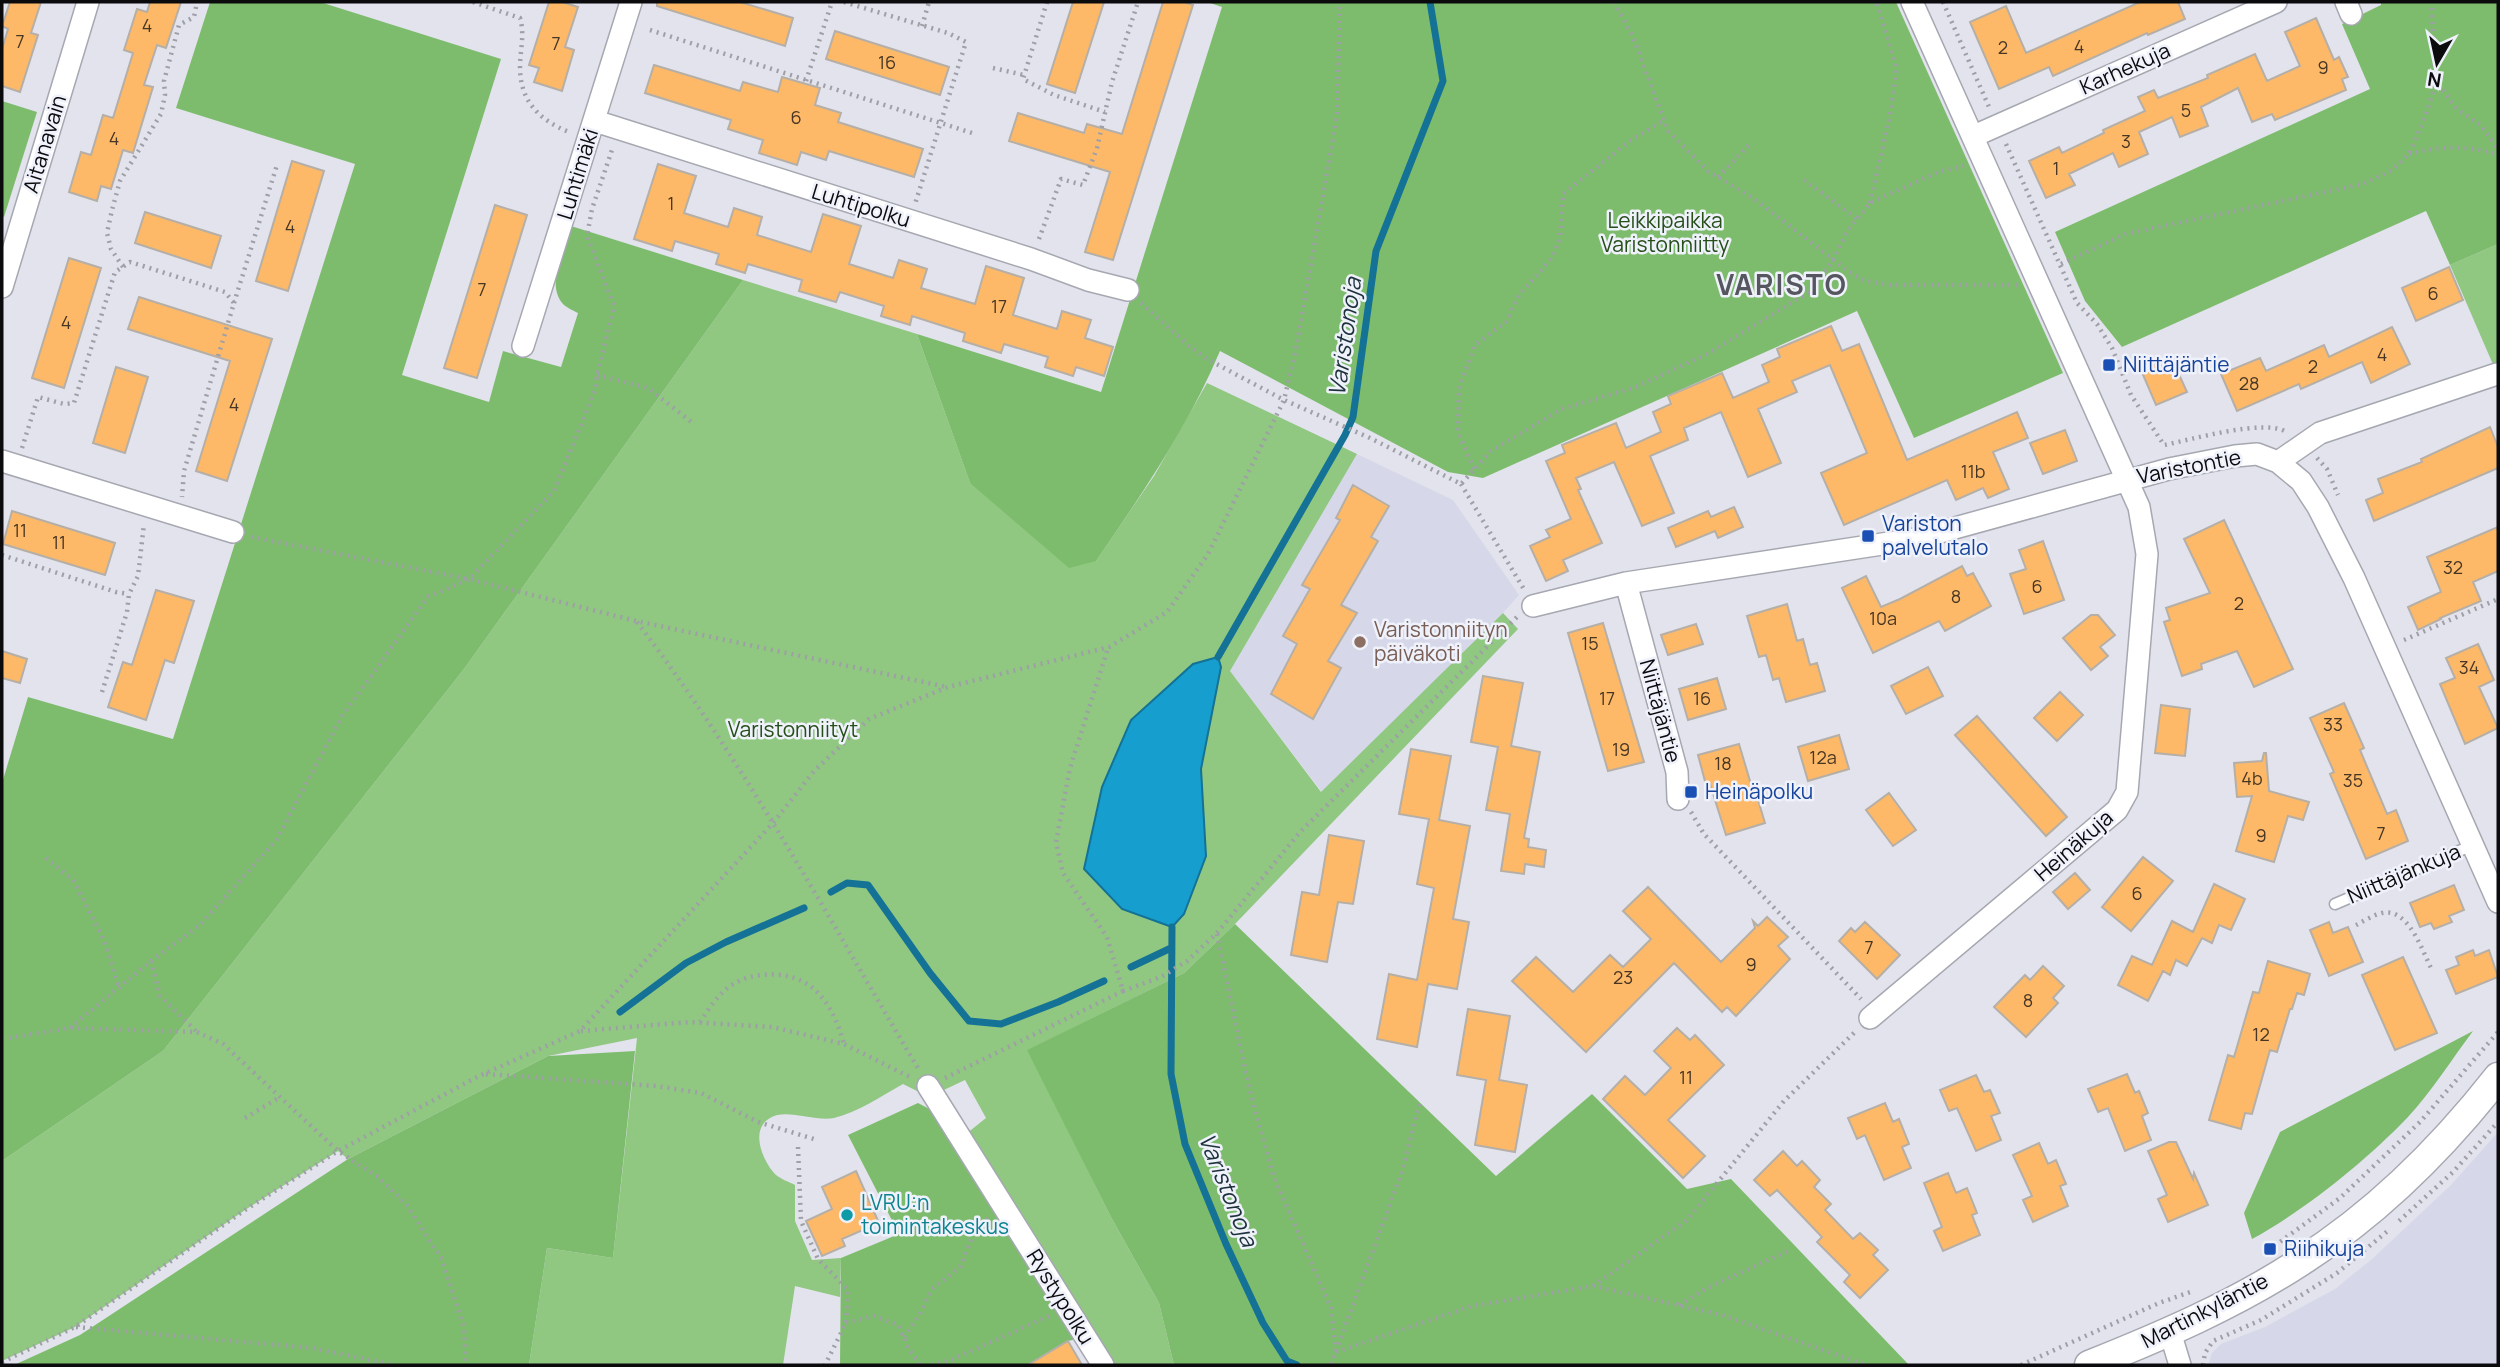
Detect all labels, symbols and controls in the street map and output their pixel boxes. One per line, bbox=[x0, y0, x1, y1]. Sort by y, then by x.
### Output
house number: 4 bbox=[142, 13, 152, 37]
north arrow bbox=[2402, 28, 2472, 98]
house number: 7 bbox=[15, 29, 25, 53]
house number: 7 bbox=[551, 31, 561, 55]
house number: 4 bbox=[2074, 34, 2084, 58]
house number: 2 bbox=[1998, 35, 2008, 59]
street label: Karhekuja bbox=[2075, 36, 2174, 100]
house number: 16 bbox=[878, 50, 896, 74]
house number: 9 bbox=[2317, 55, 2329, 79]
text: N bbox=[2426, 66, 2443, 94]
street label: Aitanavain bbox=[16, 91, 72, 196]
house number: 5 bbox=[2181, 98, 2191, 122]
house number: 6 bbox=[790, 105, 802, 129]
street label: Luhtimäki bbox=[550, 125, 604, 223]
house number: 4 bbox=[109, 126, 119, 150]
house number: 3 bbox=[2121, 129, 2131, 153]
house number: 1 bbox=[2052, 156, 2060, 180]
street label: Luhtipolku bbox=[809, 177, 914, 233]
house number: 1 bbox=[667, 191, 675, 215]
park label: Leikkipaikka Varistonniitty bbox=[1601, 206, 1729, 258]
house number: 4 bbox=[285, 214, 295, 238]
district label: VARISTO bbox=[1716, 265, 1848, 303]
water label: Varistonoja bbox=[1320, 274, 1368, 398]
house number: 7 bbox=[477, 277, 487, 301]
house number: 6 bbox=[2427, 281, 2439, 305]
house number: 17 bbox=[991, 294, 1007, 318]
house number: 4 bbox=[61, 310, 71, 334]
house number: 4 bbox=[2377, 342, 2387, 366]
place label: Niittäjäntie bbox=[2123, 350, 2229, 378]
house number: 2 bbox=[2308, 354, 2318, 378]
marker: Niittäjäntie bbox=[2101, 357, 2117, 373]
house number: 28 bbox=[2239, 371, 2259, 395]
house number: 4 bbox=[229, 392, 239, 416]
street label: Varistontie bbox=[2134, 442, 2243, 490]
house number: 11b bbox=[1961, 459, 1985, 483]
place label: Variston palvelutalo bbox=[1882, 509, 1988, 561]
house number: 11 bbox=[13, 518, 27, 542]
marker: Variston palvelutalo bbox=[1860, 528, 1876, 544]
house number: 11 bbox=[52, 530, 66, 554]
house number: 32 bbox=[2443, 555, 2463, 579]
house number: 6 bbox=[2031, 574, 2043, 598]
house number: 8 bbox=[1951, 584, 1961, 608]
house number: 2 bbox=[2234, 591, 2244, 615]
house number: 10a bbox=[1869, 606, 1897, 630]
place label: Varistonniityn päiväkoti bbox=[1374, 615, 1508, 667]
house number: 15 bbox=[1581, 631, 1599, 655]
marker: Varistonniityn päiväkoti bbox=[1352, 634, 1368, 650]
house number: 34 bbox=[2459, 655, 2479, 679]
street label: Niittäjäntie bbox=[1634, 656, 1688, 766]
house number: 17 bbox=[1599, 686, 1615, 710]
house number: 16 bbox=[1693, 686, 1711, 710]
house number: 33 bbox=[2323, 712, 2343, 736]
park label: Varistonniityt bbox=[728, 715, 858, 743]
house number: 19 bbox=[1612, 737, 1630, 761]
house number: 12a bbox=[1809, 745, 1837, 769]
house number: 18 bbox=[1714, 751, 1732, 775]
house number: 4b bbox=[2241, 766, 2263, 790]
house number: 35 bbox=[2343, 768, 2363, 792]
place label: Heinäpolku bbox=[1705, 777, 1813, 805]
marker: Heinäpolku bbox=[1683, 784, 1699, 800]
street label: Heinäkuja bbox=[2028, 803, 2119, 887]
house number: 7 bbox=[2376, 821, 2386, 845]
house number: 9 bbox=[2255, 823, 2267, 847]
street label: Niittäjänkuja bbox=[2343, 837, 2465, 910]
house number: 6 bbox=[2131, 881, 2143, 905]
house number: 7 bbox=[1864, 935, 1874, 959]
house number: 9 bbox=[1745, 952, 1757, 976]
house number: 23 bbox=[1613, 965, 1633, 989]
house number: 8 bbox=[2023, 988, 2033, 1012]
house number: 12 bbox=[2252, 1022, 2270, 1046]
house number: 11 bbox=[1679, 1065, 1693, 1089]
water label: Varistonoja bbox=[1192, 1128, 1267, 1252]
place label: LVRU:n toimintakeskus bbox=[861, 1188, 1009, 1240]
marker: LVRU:n toimintakeskus bbox=[839, 1207, 855, 1223]
place label: Riihikuja bbox=[2284, 1234, 2364, 1262]
marker: Riihikuja bbox=[2262, 1241, 2278, 1257]
street label: Rystypolku bbox=[1021, 1244, 1101, 1349]
street label: Martinkyläntie bbox=[2136, 1266, 2273, 1354]

